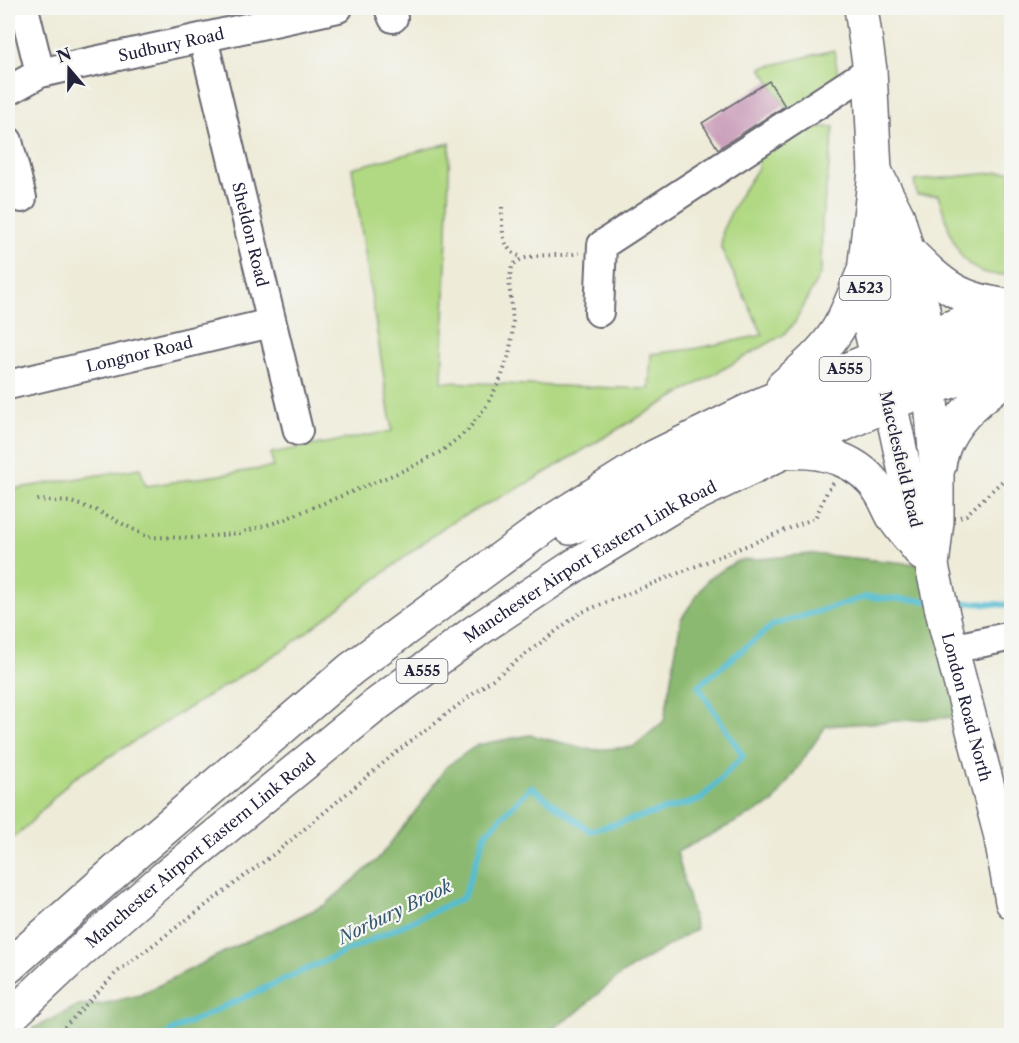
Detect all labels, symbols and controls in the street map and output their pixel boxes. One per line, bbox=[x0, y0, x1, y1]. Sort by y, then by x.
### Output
street label: Sudbury Road bbox=[116, 23, 226, 66]
north arrow bbox=[39, 39, 99, 99]
text: N bbox=[54, 43, 74, 67]
street label: Sheldon Road bbox=[228, 180, 273, 289]
road number: A523 bbox=[840, 276, 890, 300]
street label: Longnor Road bbox=[84, 332, 195, 376]
road number: A555 bbox=[820, 357, 870, 381]
street label: Macclesfield Road bbox=[876, 389, 926, 529]
street label: Manchester Airport Eastern Link Road bbox=[459, 476, 720, 647]
street label: London Road North bbox=[938, 631, 996, 784]
road number: A555 bbox=[396, 659, 448, 683]
street label: Manchester Airport Eastern Link Road bbox=[81, 748, 320, 952]
water label: Norbury Brook bbox=[333, 875, 456, 950]

